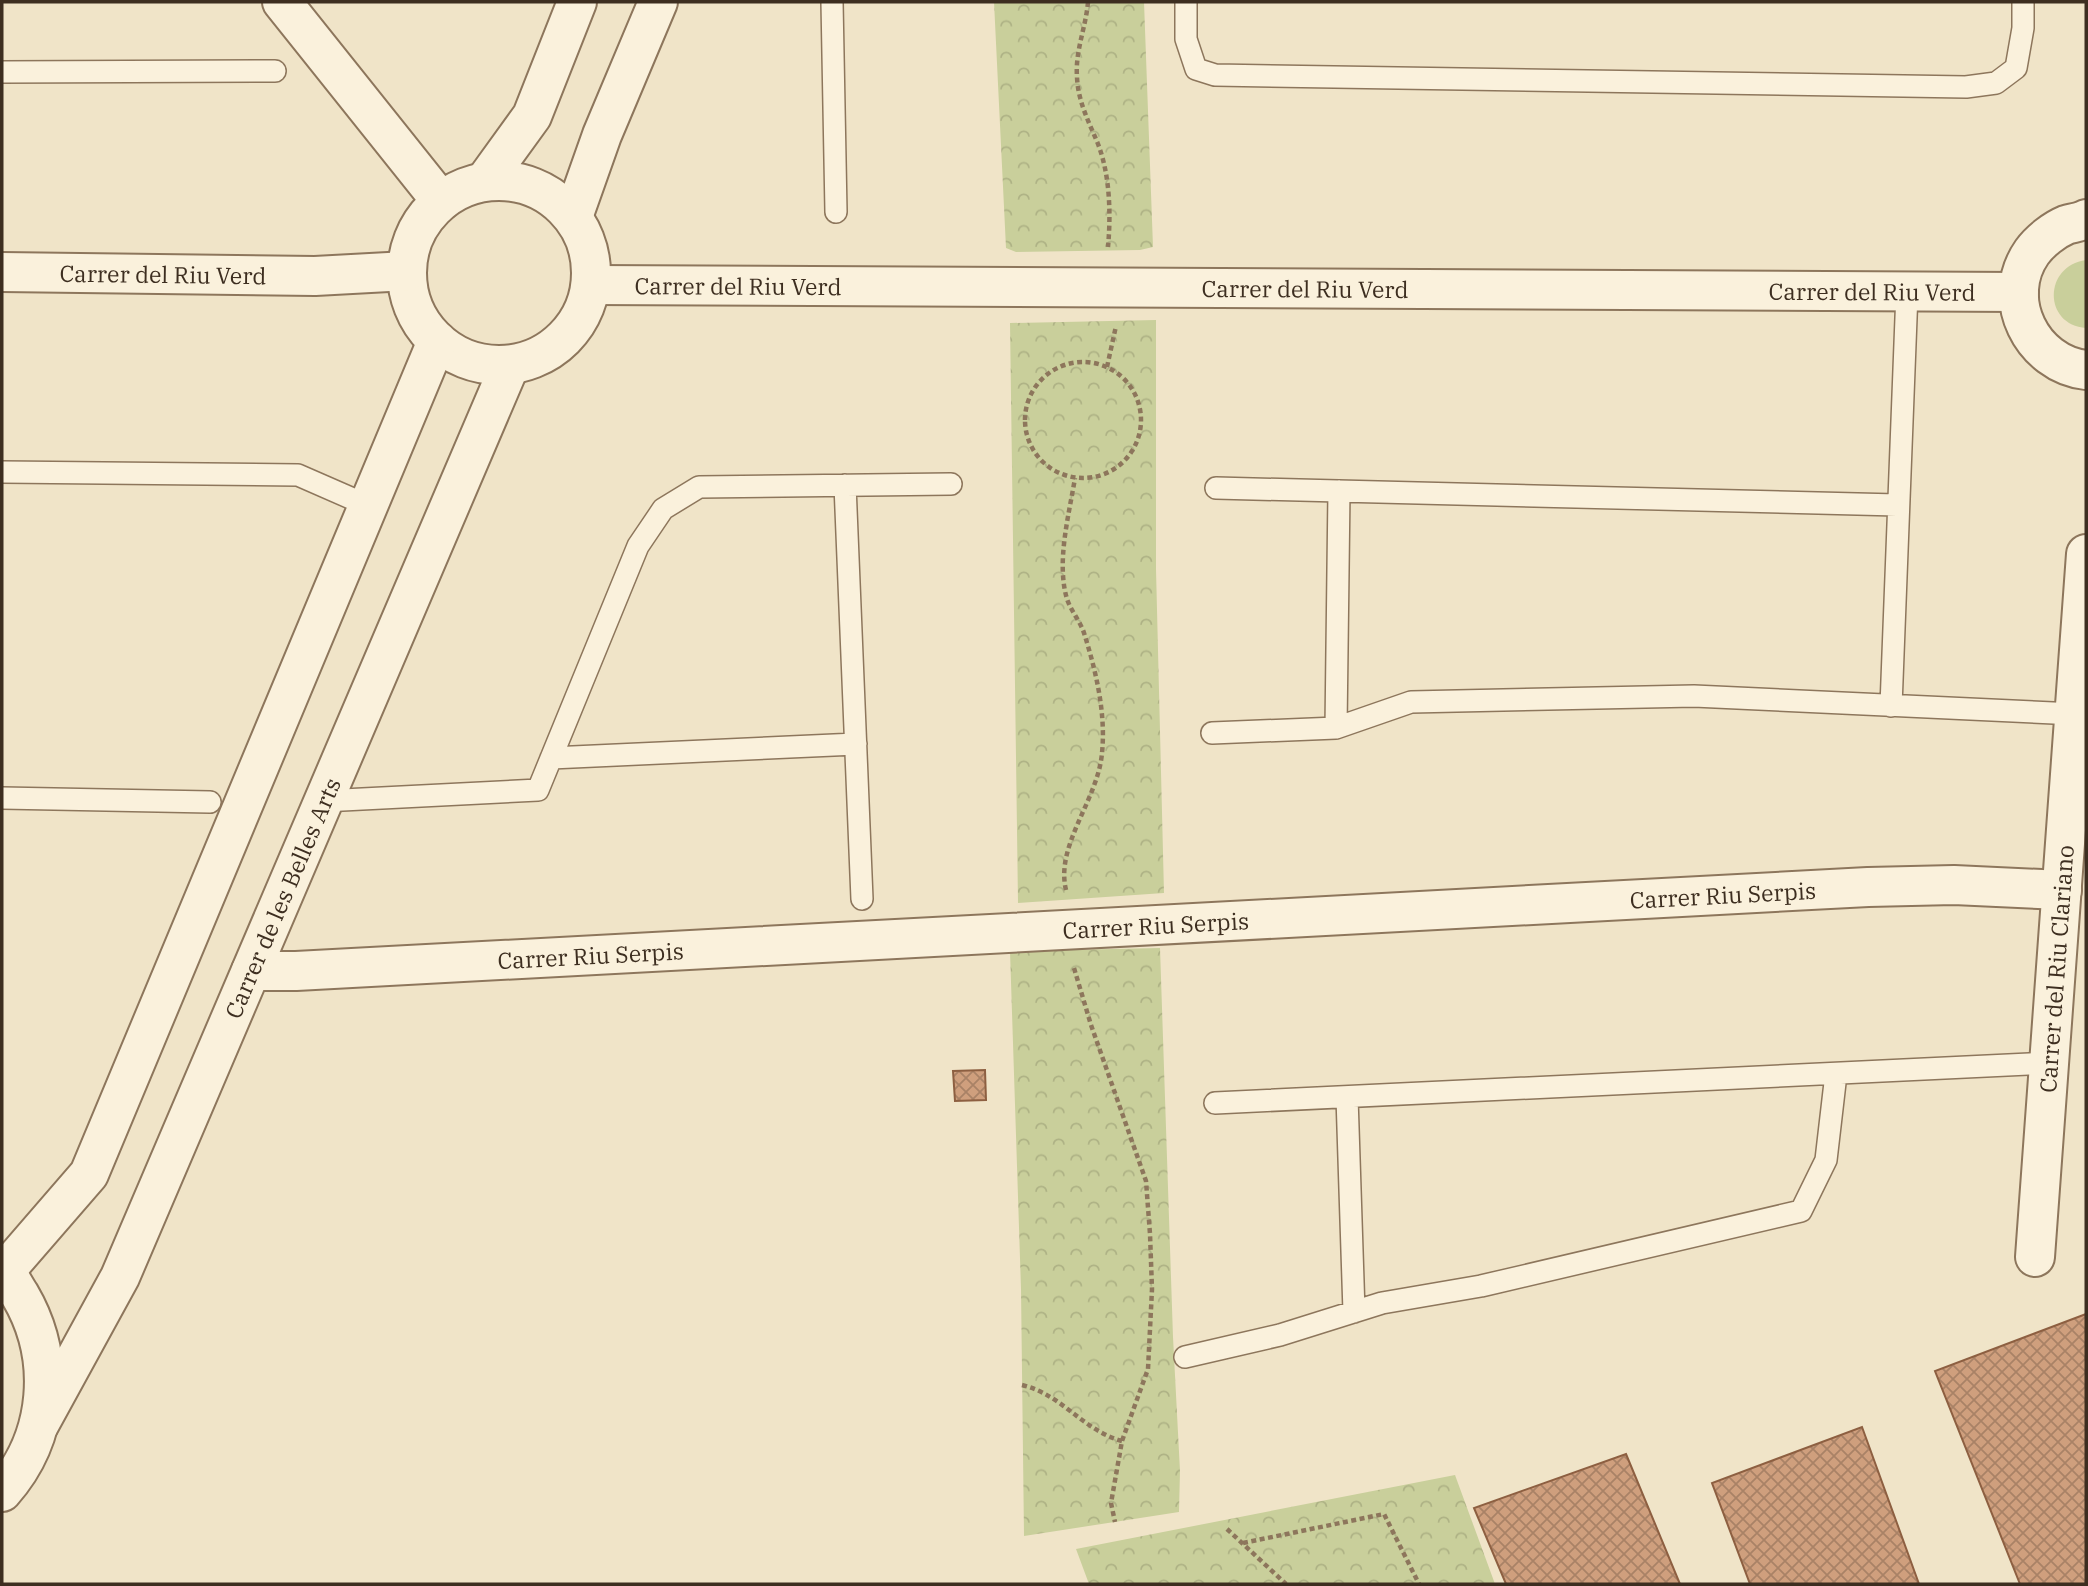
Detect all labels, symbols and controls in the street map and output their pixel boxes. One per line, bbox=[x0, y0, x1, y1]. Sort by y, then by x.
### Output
street label: Carrer del Riu Verd bbox=[59, 258, 267, 290]
street label: Carrer del Riu Verd bbox=[634, 270, 842, 301]
street label: Carrer del Riu Verd bbox=[1201, 273, 1409, 304]
street label: Carrer del Riu Verd bbox=[1768, 276, 1976, 307]
street label: Carrer de les Belles Arts bbox=[217, 773, 347, 1023]
street label: Carrer del Riu Clariano bbox=[2032, 844, 2080, 1094]
street label: Carrer Riu Serpis bbox=[1629, 875, 1817, 915]
street label: Carrer Riu Serpis bbox=[1062, 905, 1250, 945]
street label: Carrer Riu Serpis bbox=[497, 935, 685, 975]

